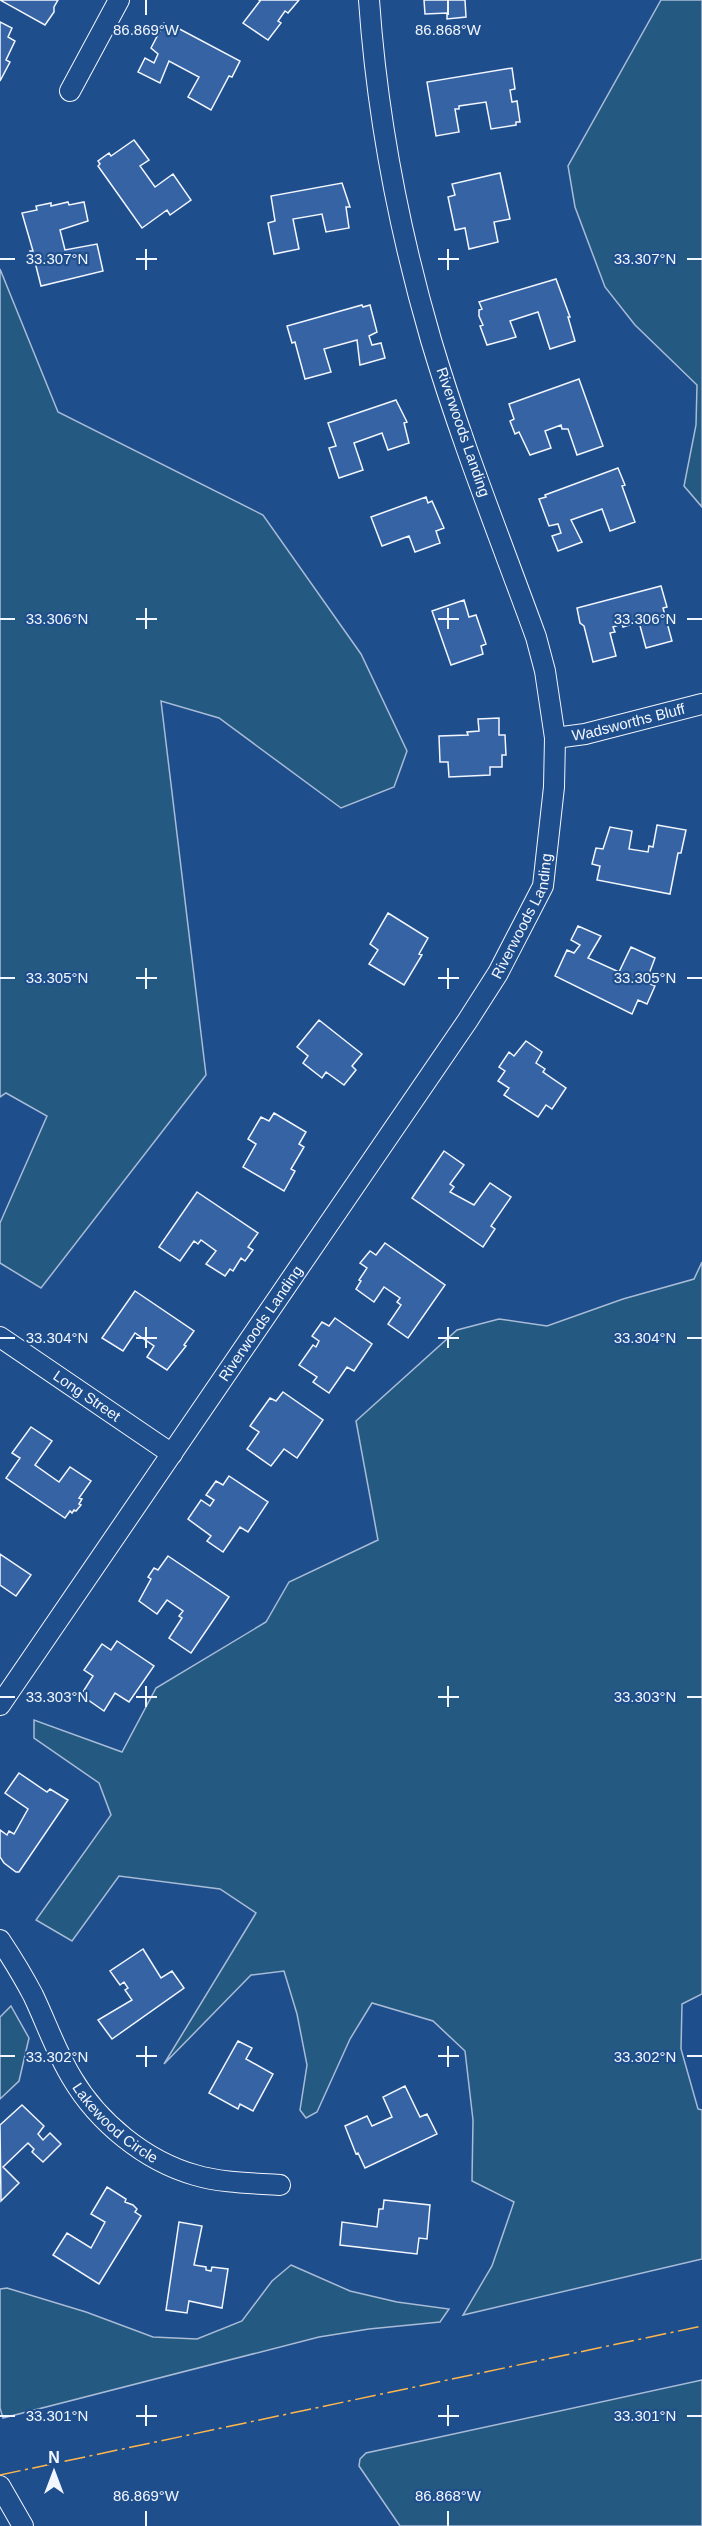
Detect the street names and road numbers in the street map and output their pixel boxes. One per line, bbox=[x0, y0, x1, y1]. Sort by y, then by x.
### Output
street label: Riverwoods Landing bbox=[433, 365, 494, 499]
street label: Wadsworths Bluff bbox=[571, 700, 687, 744]
street label: Riverwoods Landing bbox=[488, 853, 555, 981]
street label: Riverwoods Landing bbox=[215, 1262, 306, 1384]
street label: Long Street bbox=[50, 1367, 125, 1425]
street label: Lakewood Circle bbox=[69, 2079, 161, 2166]

